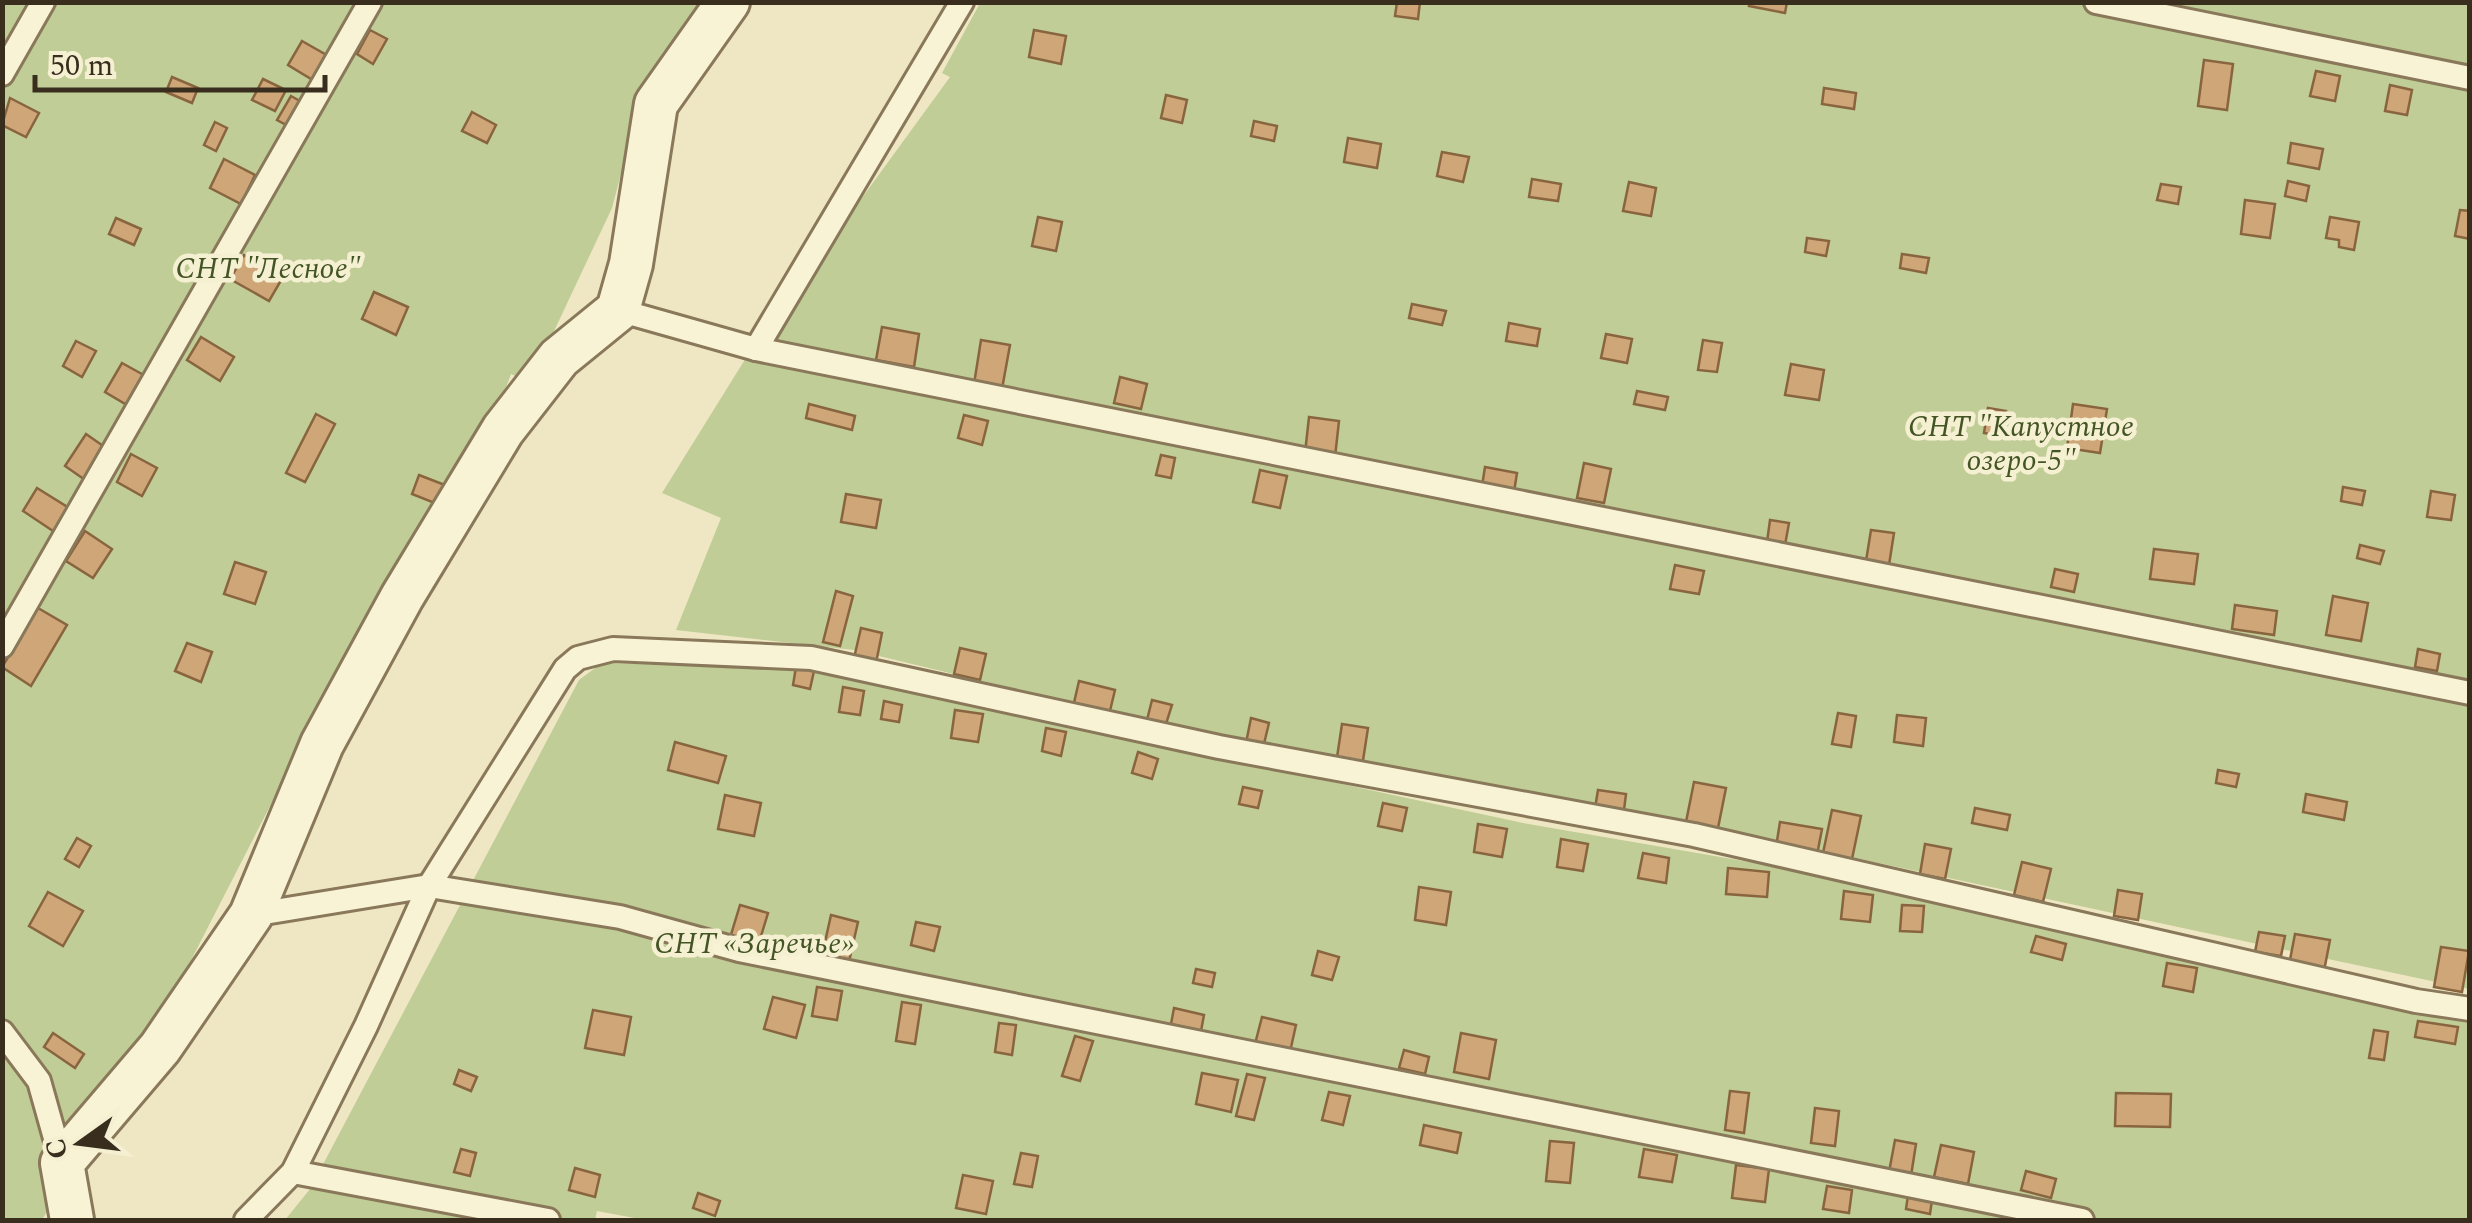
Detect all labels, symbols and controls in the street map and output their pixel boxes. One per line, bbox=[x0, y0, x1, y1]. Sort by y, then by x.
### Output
scale bar bbox=[35, 30, 325, 92]
text: 50 m bbox=[50, 43, 113, 89]
park label: СНТ "Лесное" bbox=[176, 246, 361, 292]
park label: СНТ "Капустное озеро-5" bbox=[1908, 404, 2134, 484]
park label: СНТ «Заречье» bbox=[654, 921, 854, 967]
north arrow bbox=[30, 1093, 130, 1193]
text: С bbox=[34, 1134, 80, 1164]

